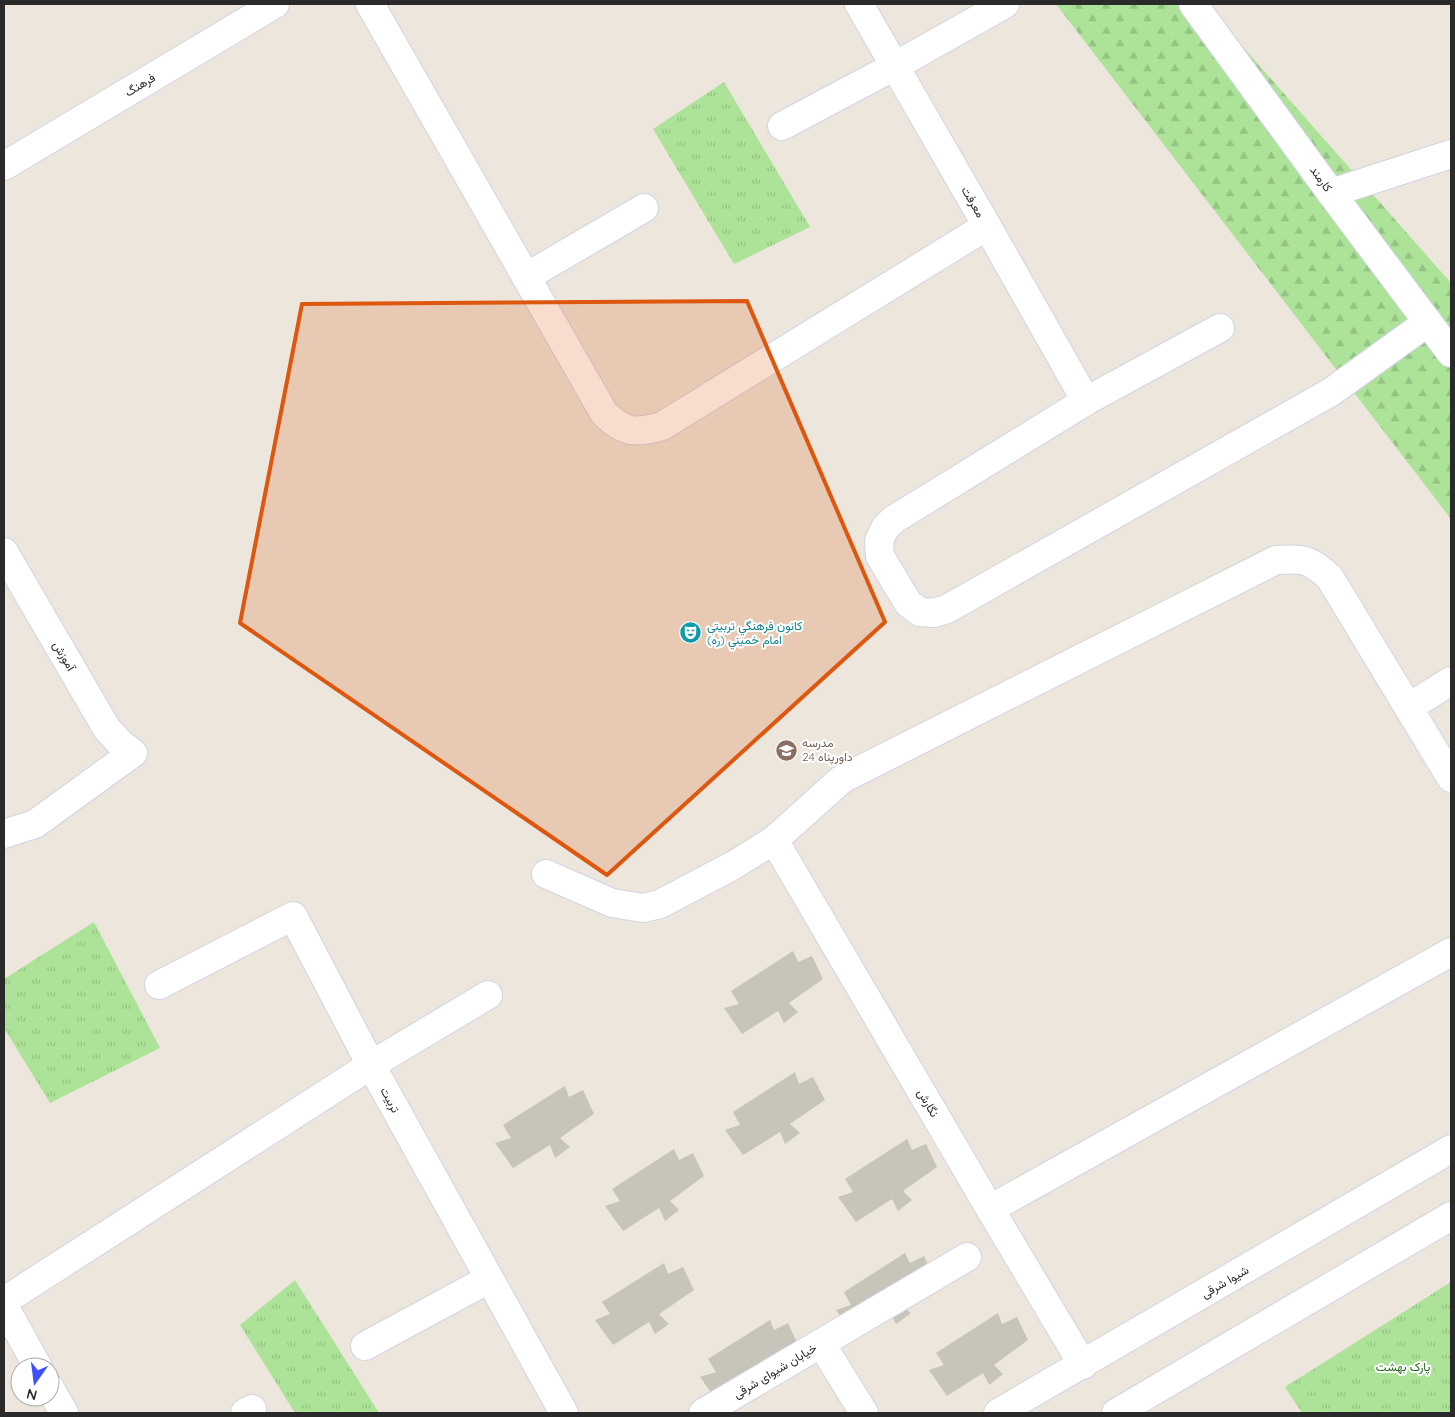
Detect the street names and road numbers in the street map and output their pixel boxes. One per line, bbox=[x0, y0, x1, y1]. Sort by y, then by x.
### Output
street label: فرهنگ bbox=[122, 70, 158, 100]
street label: کارمند bbox=[1306, 163, 1336, 195]
street label: معرفت bbox=[958, 183, 988, 221]
street label: آموزش bbox=[49, 638, 80, 675]
street label: تربیت bbox=[376, 1084, 404, 1116]
street label: نگارش bbox=[914, 1086, 942, 1120]
street label: شیوا شرقی bbox=[1198, 1262, 1252, 1302]
street label: خیابان شیوای شرقی bbox=[730, 1340, 820, 1402]

